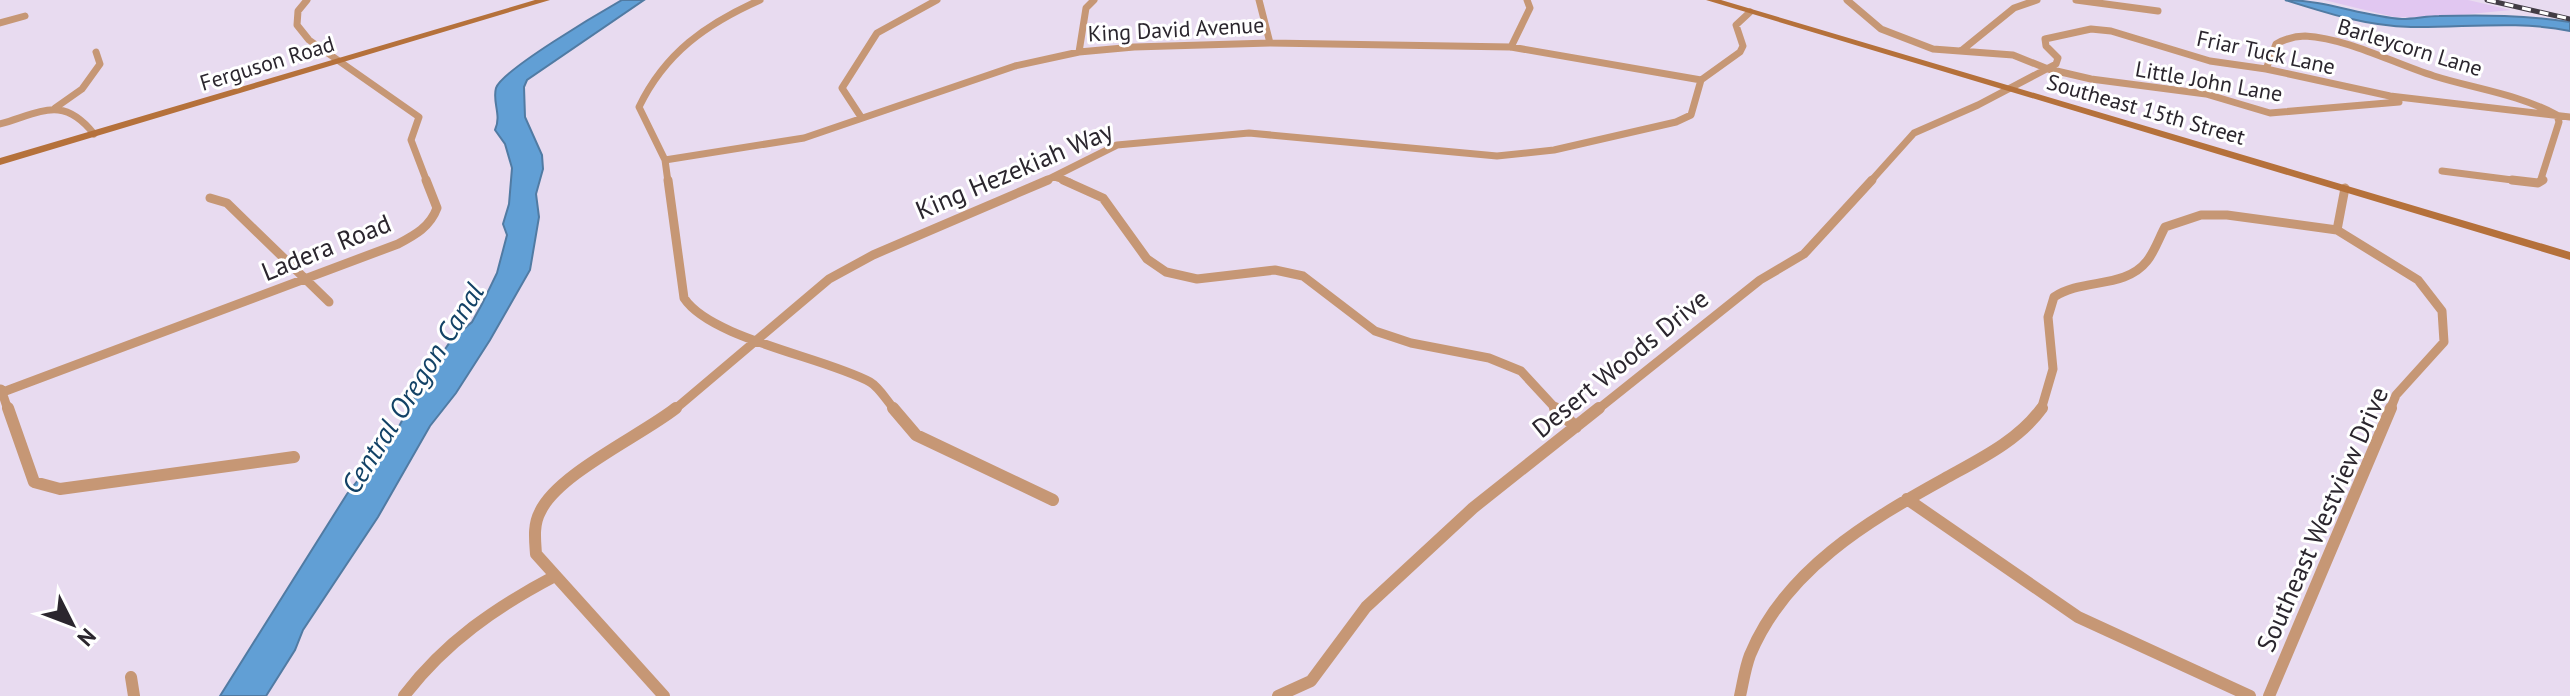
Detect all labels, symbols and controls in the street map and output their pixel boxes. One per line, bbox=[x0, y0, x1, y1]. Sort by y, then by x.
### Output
street label: King David Avenue bbox=[1087, 10, 1265, 48]
street label: Barleycorn Lane bbox=[2334, 12, 2486, 82]
street label: Friar Tuck Lane bbox=[2194, 24, 2338, 80]
street label: Ferguson Road bbox=[196, 29, 338, 97]
street label: Little John Lane bbox=[2133, 54, 2285, 108]
street label: Southeast 15th Street bbox=[2044, 67, 2249, 151]
street label: King Hezekiah Way bbox=[910, 114, 1118, 226]
street label: Ladera Road bbox=[256, 206, 396, 288]
water label: Central Oregon Canal bbox=[332, 275, 492, 501]
street label: Desert Woods Drive bbox=[1525, 282, 1715, 444]
street label: Southeast Westview Drive bbox=[2249, 381, 2395, 657]
north arrow bbox=[32, 584, 112, 664]
text: N bbox=[72, 623, 102, 652]

